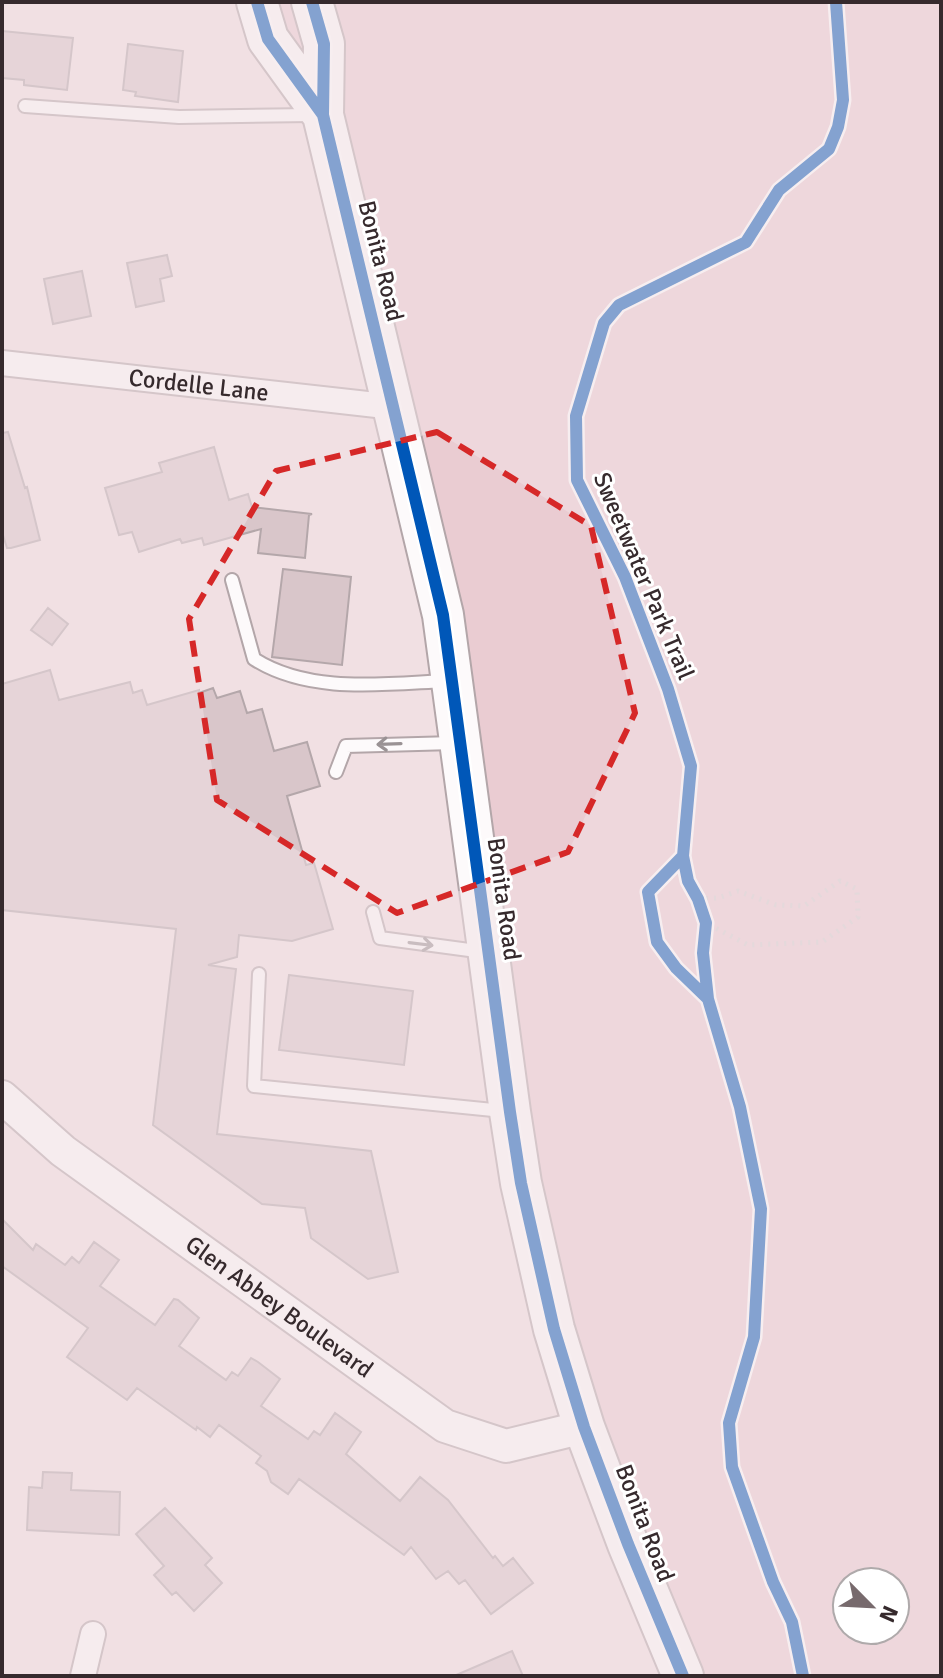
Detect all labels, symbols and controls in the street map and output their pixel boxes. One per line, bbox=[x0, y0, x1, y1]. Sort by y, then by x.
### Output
street label: Bonita Road bbox=[351, 197, 411, 325]
street label: Cordelle Lane bbox=[127, 362, 270, 408]
street label: Sweetwater Park Trail bbox=[587, 468, 701, 684]
one-way arrow bbox=[376, 737, 403, 752]
street label: Bonita Road bbox=[481, 836, 527, 962]
one-way arrow bbox=[408, 937, 433, 952]
street label: Glen Abbey Boulevard bbox=[180, 1229, 379, 1384]
street label: Bonita Road bbox=[609, 1460, 681, 1586]
north arrow bbox=[831, 1566, 911, 1646]
text: N bbox=[873, 1601, 904, 1626]

